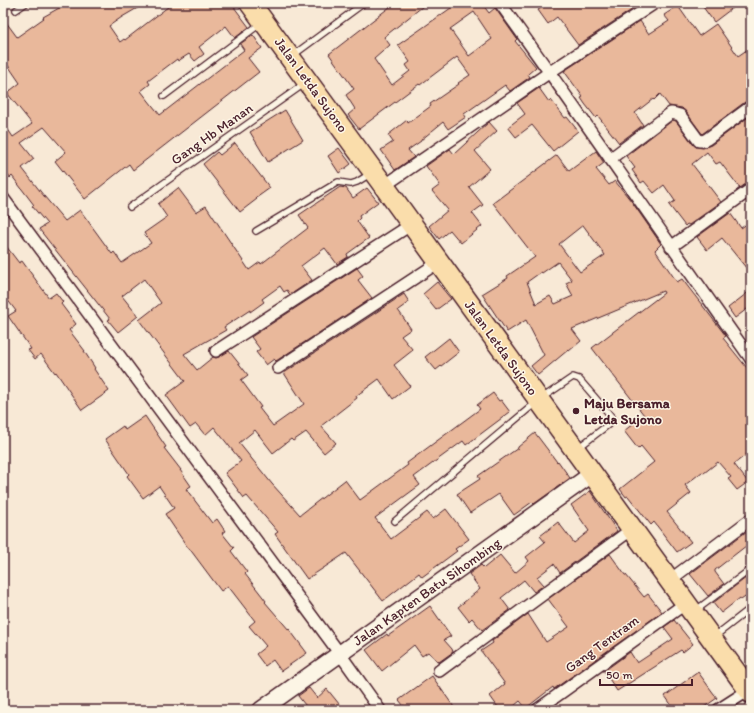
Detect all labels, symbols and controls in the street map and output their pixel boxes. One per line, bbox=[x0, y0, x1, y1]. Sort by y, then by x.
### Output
street label: Jalan Letda Sujono bbox=[271, 34, 351, 136]
street label: Gang Hb Manan bbox=[168, 99, 257, 168]
street label: Jalan Letda Sujono bbox=[461, 297, 541, 399]
place label: Maju Bersama Letda Sujono bbox=[584, 395, 670, 428]
marker: Maju Bersama Letda Sujono bbox=[571, 406, 581, 416]
street label: Jalan Kapten Batu Sihombing bbox=[350, 534, 505, 650]
street label: Gang Tentram bbox=[562, 611, 642, 676]
scale bar bbox=[600, 661, 692, 687]
text: 50 m bbox=[606, 668, 632, 682]

